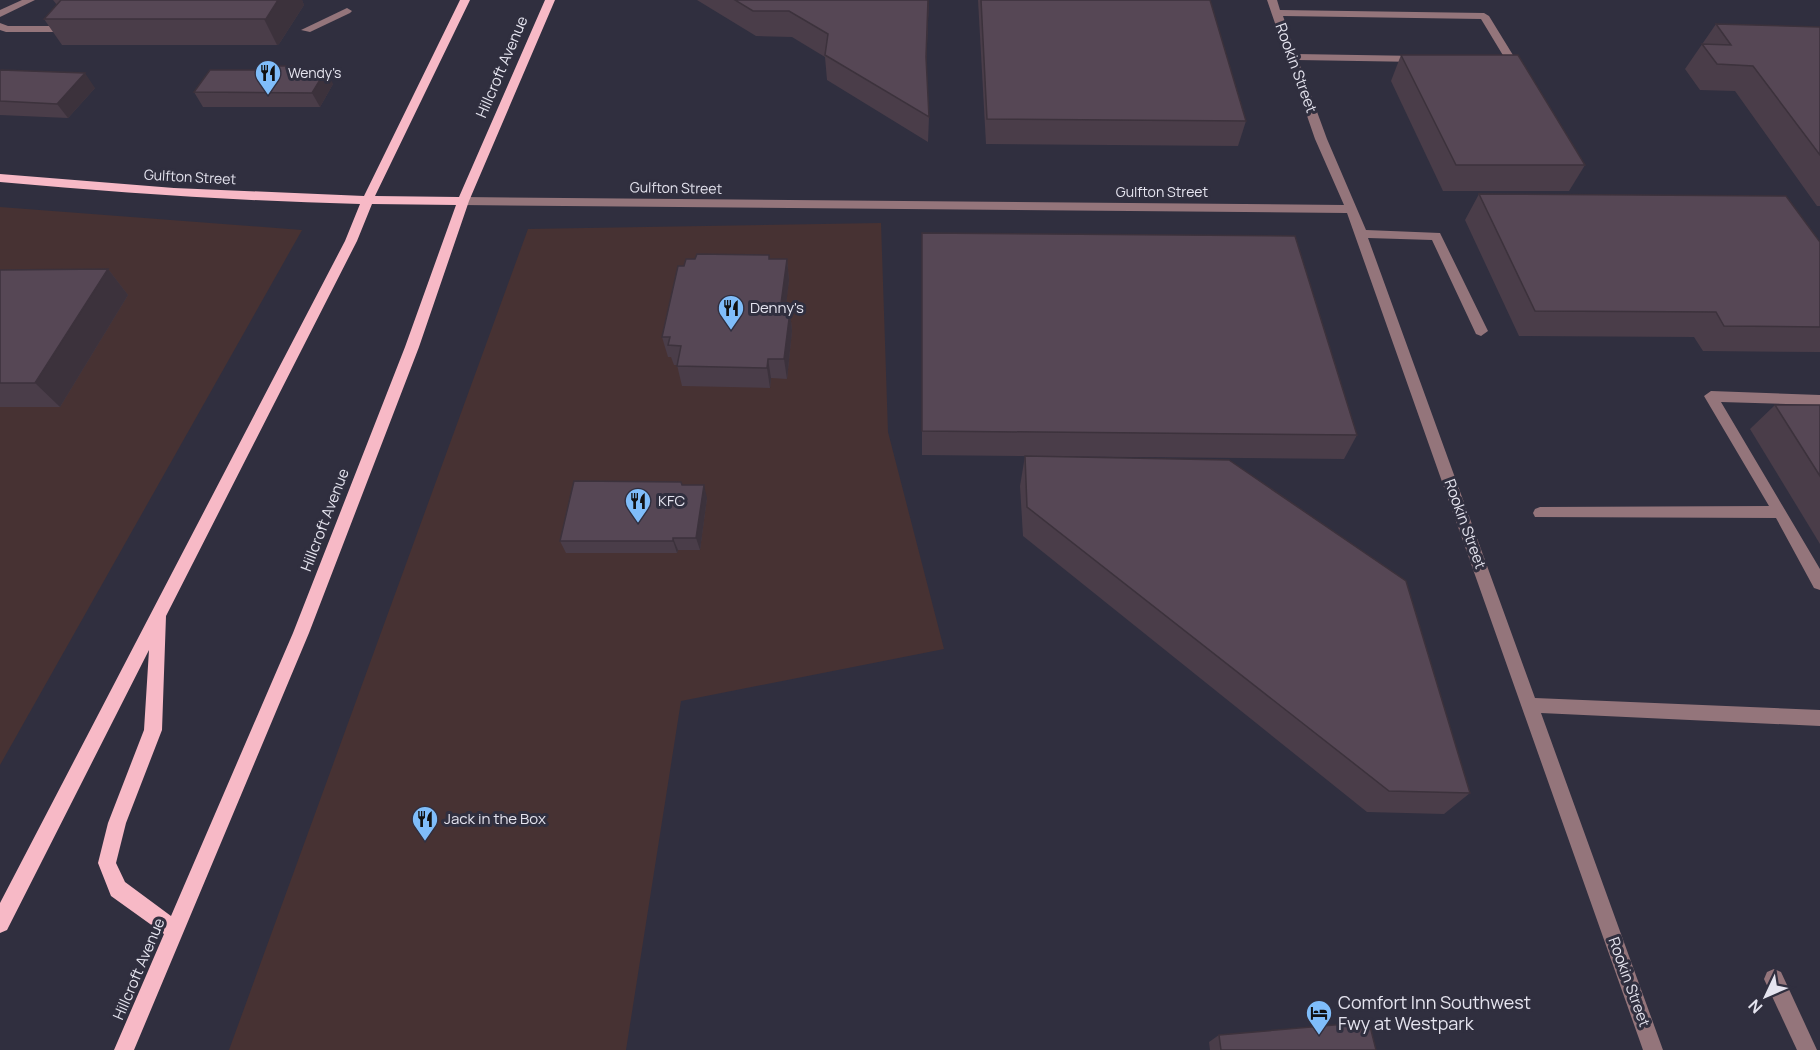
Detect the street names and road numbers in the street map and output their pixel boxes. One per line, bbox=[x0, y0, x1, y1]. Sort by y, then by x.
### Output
street label: Hillcroft Avenue bbox=[471, 12, 533, 121]
street label: Rookin Street bbox=[1271, 20, 1322, 116]
street label: Gulfton Street bbox=[143, 165, 237, 188]
street label: Gulfton Street bbox=[630, 177, 723, 198]
street label: Gulfton Street bbox=[1116, 182, 1209, 201]
street label: Hillcroft Avenue bbox=[295, 465, 354, 574]
street label: Rookin Street bbox=[1440, 476, 1491, 572]
street label: Hillcroft Avenue bbox=[108, 914, 170, 1023]
street label: Rookin Street bbox=[1604, 934, 1655, 1030]

